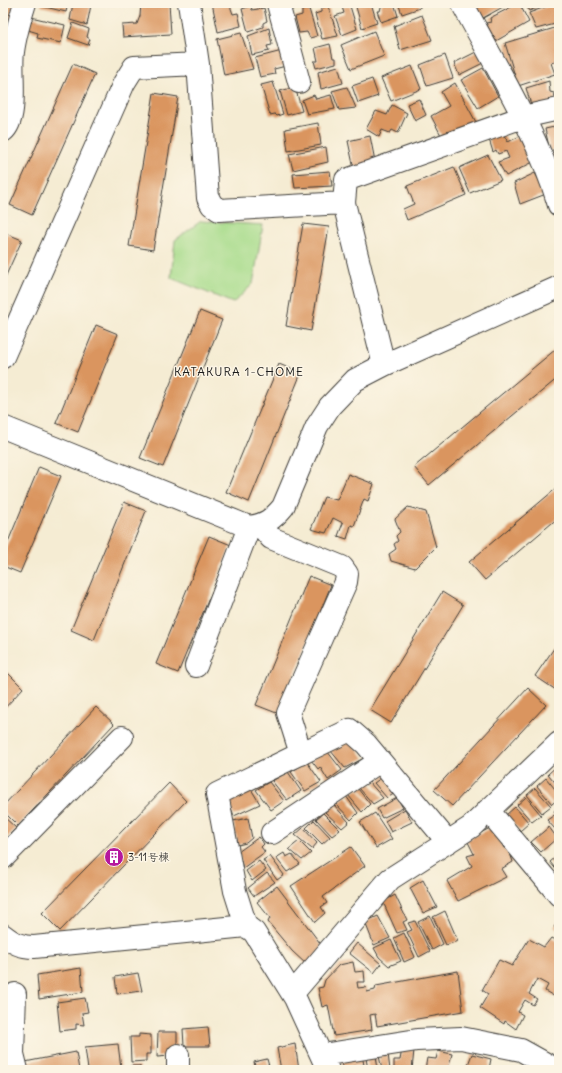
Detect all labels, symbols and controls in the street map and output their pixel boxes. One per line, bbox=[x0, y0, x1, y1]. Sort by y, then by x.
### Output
district label: KATAKURA 1-CHOME bbox=[174, 364, 304, 379]
building icon: 3-11号棟 bbox=[103, 846, 125, 868]
place label: 3-11号棟 bbox=[128, 850, 169, 864]

